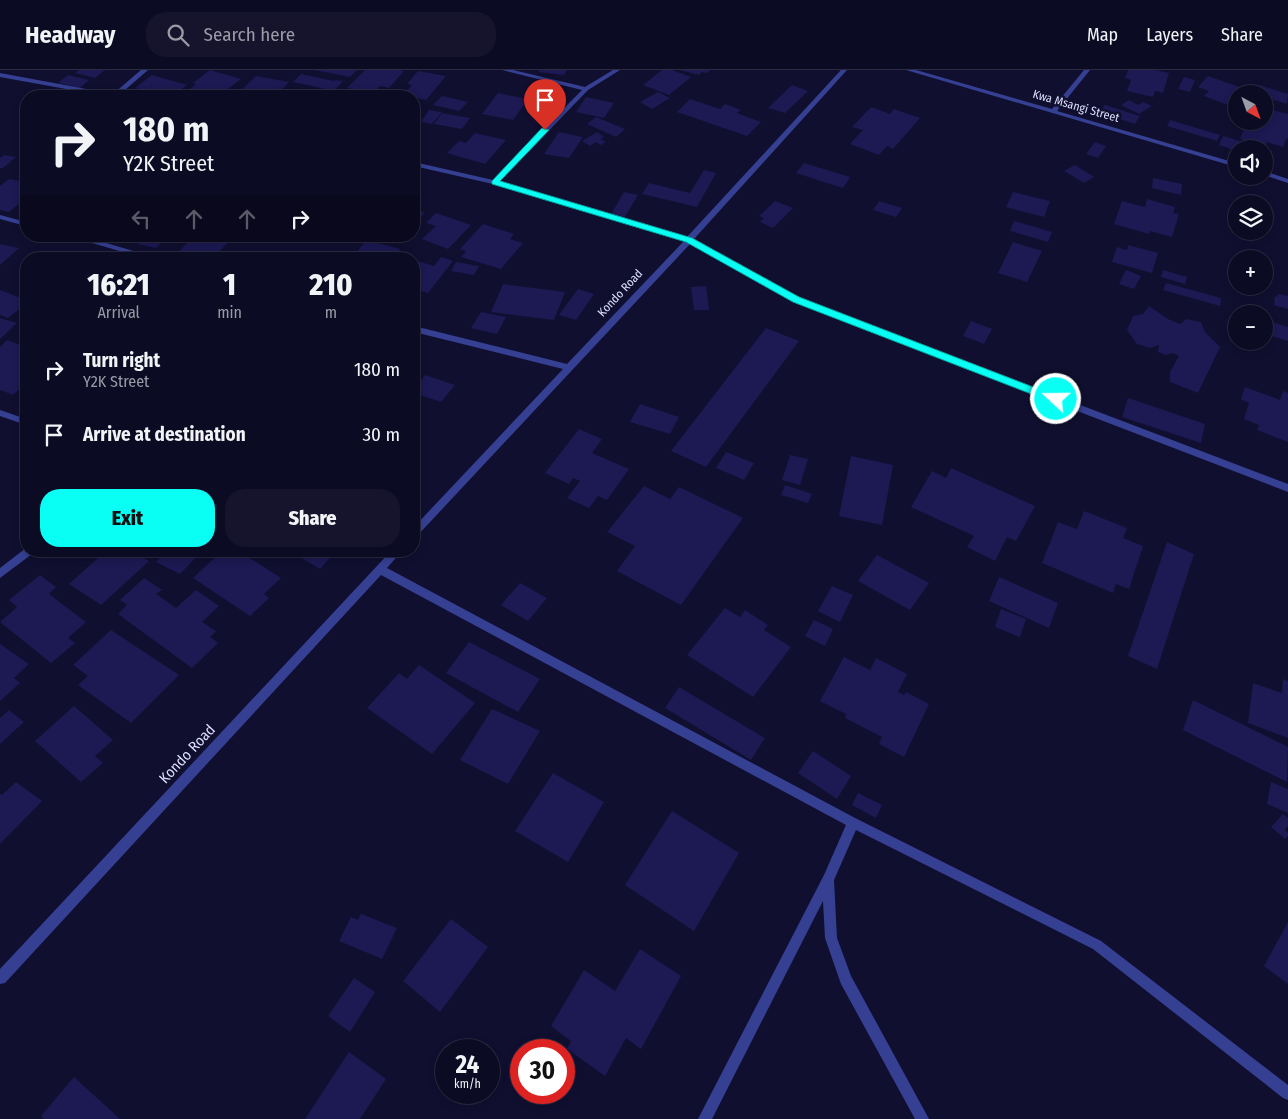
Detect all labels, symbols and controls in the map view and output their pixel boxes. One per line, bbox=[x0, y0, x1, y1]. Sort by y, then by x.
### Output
search box bbox=[146, 12, 496, 57]
text: Headway bbox=[25, 21, 116, 49]
icon: search bbox=[164, 21, 192, 49]
text: Search here bbox=[204, 23, 295, 46]
text: Map bbox=[1087, 24, 1118, 46]
text: Layers bbox=[1146, 24, 1193, 46]
text: Share bbox=[1221, 24, 1263, 46]
pin bbox=[524, 79, 566, 130]
north arrow bbox=[1228, 85, 1272, 130]
map controls bbox=[1228, 85, 1273, 350]
icon: arrive bbox=[531, 86, 559, 114]
street label: Kwa Msangi Street bbox=[1031, 87, 1121, 125]
text: 180 m bbox=[123, 108, 209, 150]
icon: right bbox=[40, 110, 105, 175]
button: sound bbox=[1228, 140, 1273, 185]
text: Y2K Street bbox=[123, 150, 214, 177]
button: layers bbox=[1228, 195, 1273, 240]
icon: left bbox=[127, 205, 155, 233]
icon: ahead bbox=[180, 205, 208, 233]
icon: ahead bbox=[233, 205, 261, 233]
icon: right bbox=[286, 205, 314, 233]
button: + bbox=[1228, 250, 1273, 295]
text: 16:21 bbox=[87, 267, 150, 303]
text: 1 bbox=[223, 267, 236, 303]
text: 210 bbox=[309, 267, 353, 303]
street label: Kondo Road bbox=[595, 267, 645, 319]
text: Arrival bbox=[97, 303, 140, 322]
text: min bbox=[217, 303, 242, 322]
text: m bbox=[325, 303, 337, 322]
button: − bbox=[1228, 305, 1273, 350]
text: Turn right bbox=[83, 349, 160, 372]
icon: right bbox=[40, 356, 68, 384]
text: 180 m bbox=[354, 358, 400, 381]
text: Y2K Street bbox=[83, 372, 149, 391]
position arrow bbox=[1029, 372, 1081, 424]
icon: arrive bbox=[40, 421, 68, 449]
text: Arrive at destination bbox=[83, 423, 246, 446]
text: 30 m bbox=[362, 423, 400, 446]
button: Exit bbox=[40, 489, 215, 547]
button: Share bbox=[225, 489, 400, 547]
street label: Kondo Road bbox=[155, 721, 219, 787]
speed limit sign: 30 bbox=[510, 1039, 575, 1104]
text: 24 bbox=[456, 1050, 479, 1080]
text: km/h bbox=[454, 1077, 481, 1091]

